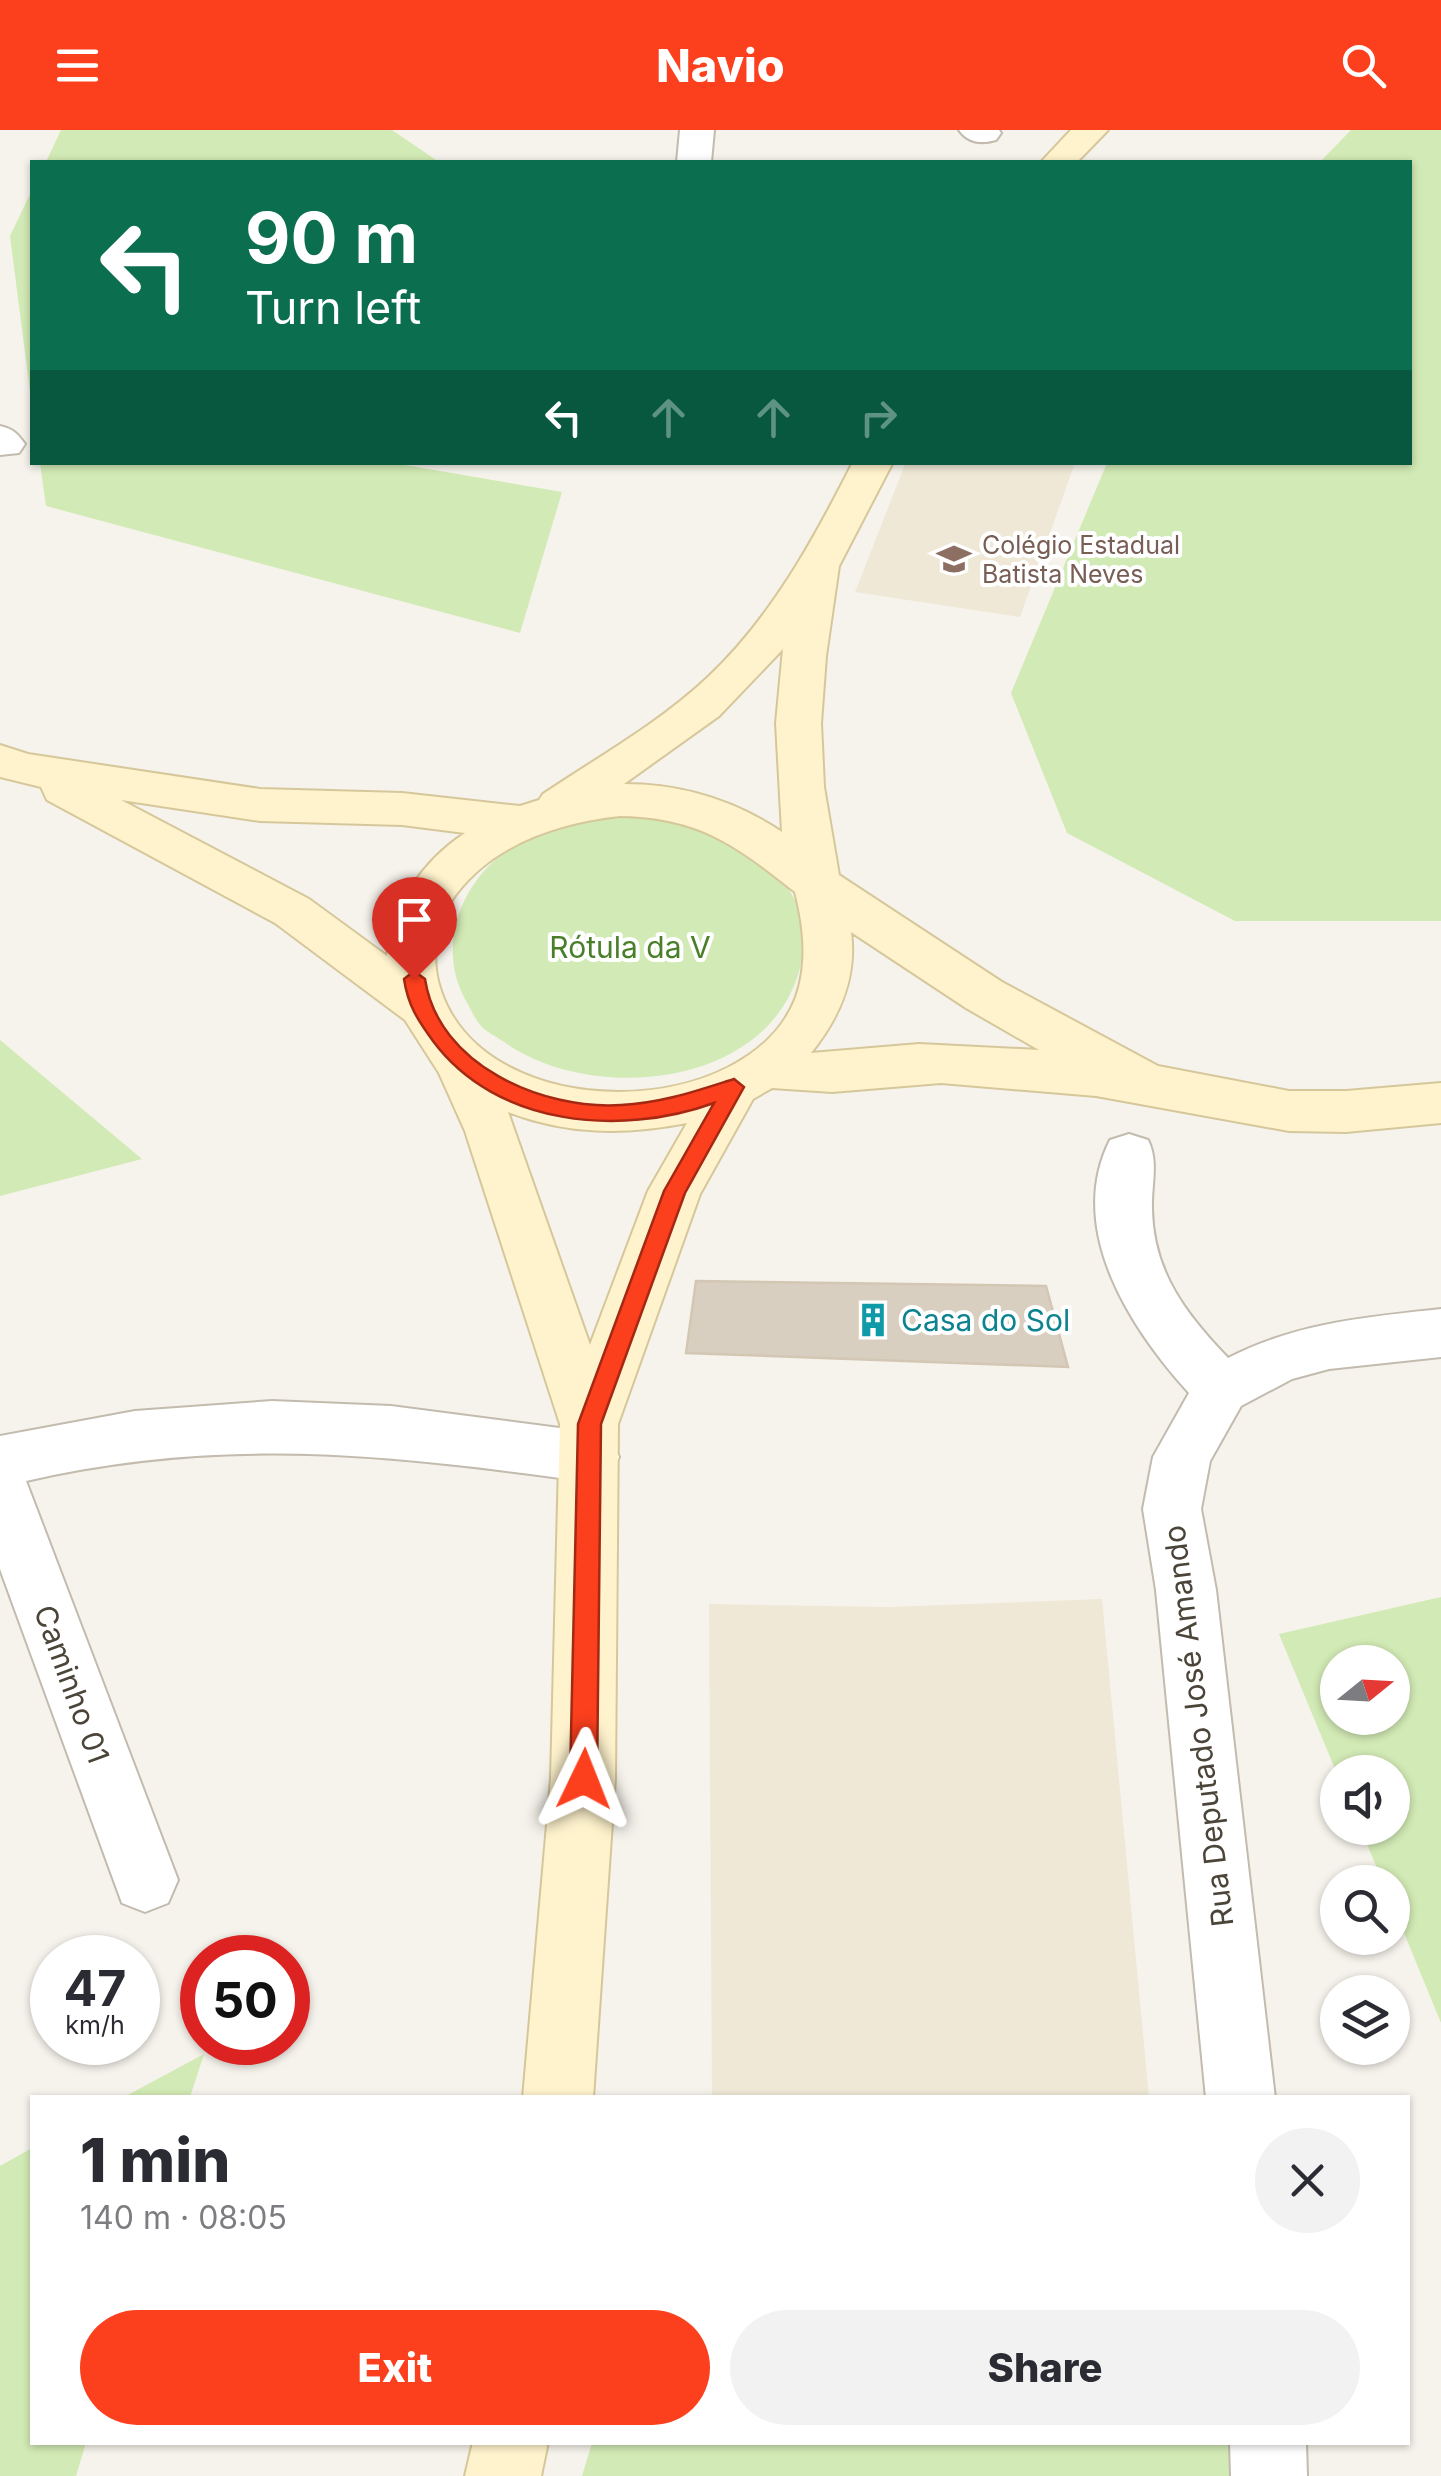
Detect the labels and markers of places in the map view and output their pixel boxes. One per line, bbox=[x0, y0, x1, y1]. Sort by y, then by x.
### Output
place label: Colégio Estadual Batista Neves bbox=[982, 530, 1180, 589]
school or university icon: Colégio Estadual Batista Neves bbox=[935, 540, 973, 578]
pin bbox=[372, 877, 457, 980]
building icon: Casa do Sol bbox=[854, 1301, 892, 1339]
place label: Casa do Sol bbox=[901, 1302, 1070, 1338]

